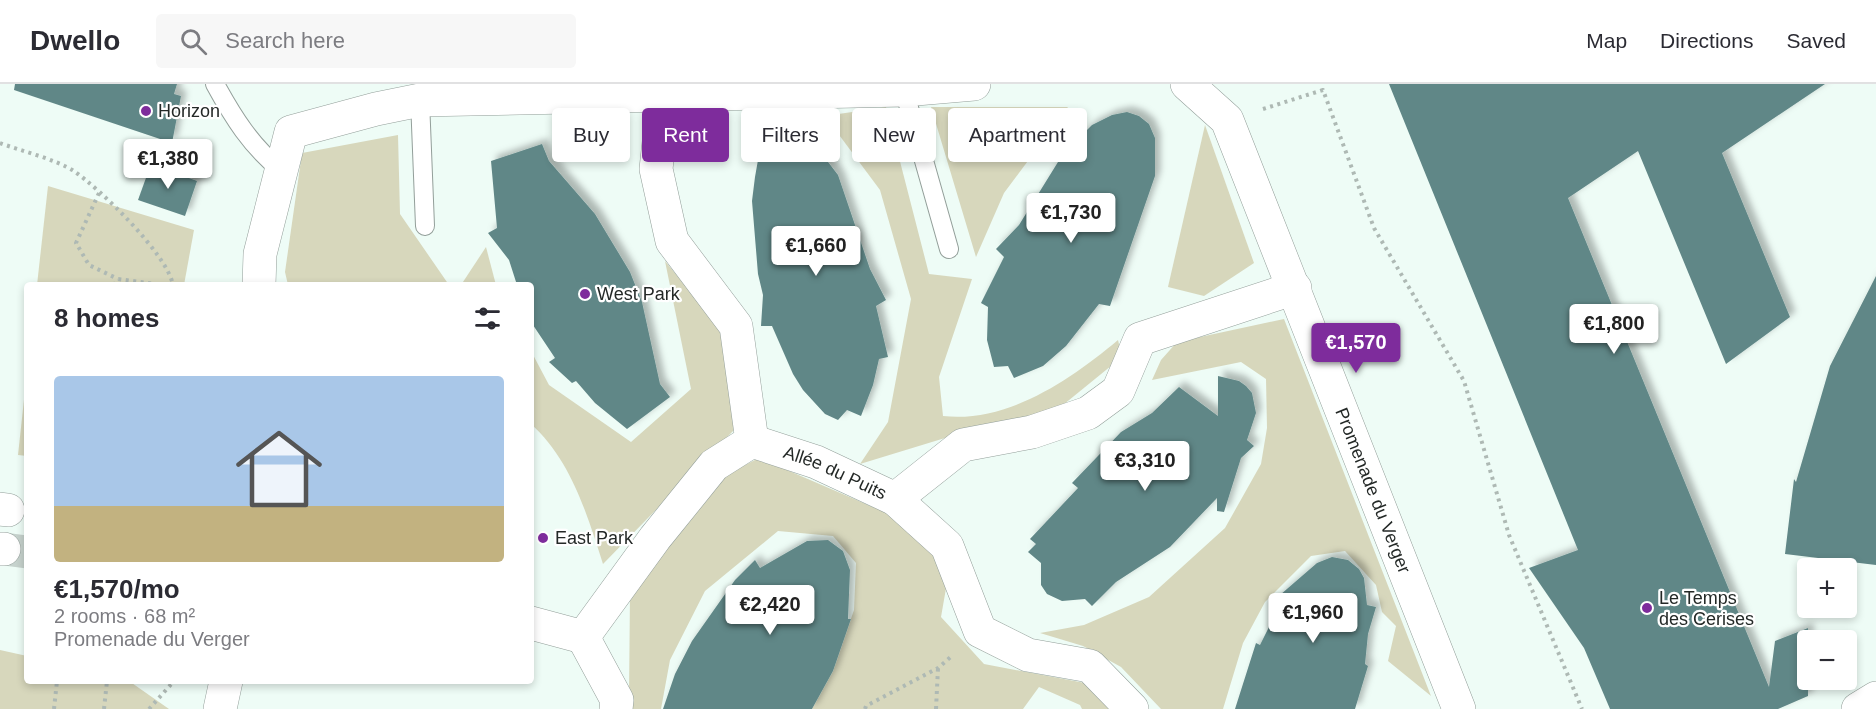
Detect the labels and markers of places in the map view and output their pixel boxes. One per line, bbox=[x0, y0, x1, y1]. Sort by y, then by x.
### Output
place label: Horizon bbox=[158, 101, 220, 121]
marker: Horizon bbox=[139, 104, 153, 118]
pin: €1,380 bbox=[119, 139, 217, 190]
pin: €1,730 bbox=[1022, 193, 1120, 244]
pin: €1,660 bbox=[767, 226, 865, 277]
place label: West Park bbox=[597, 284, 681, 304]
marker: West Park bbox=[578, 287, 592, 301]
pin: €1,800 bbox=[1565, 304, 1663, 355]
pin: €1,570 bbox=[1307, 323, 1405, 374]
pin: €3,310 bbox=[1096, 441, 1194, 492]
place label: East Park bbox=[555, 528, 634, 548]
marker: East Park bbox=[536, 531, 550, 545]
pin: €2,420 bbox=[721, 585, 819, 636]
place label: Le Temps des Cerises bbox=[1659, 588, 1754, 629]
pin: €1,960 bbox=[1264, 593, 1362, 644]
marker: Le Temps des Cerises bbox=[1640, 601, 1654, 615]

